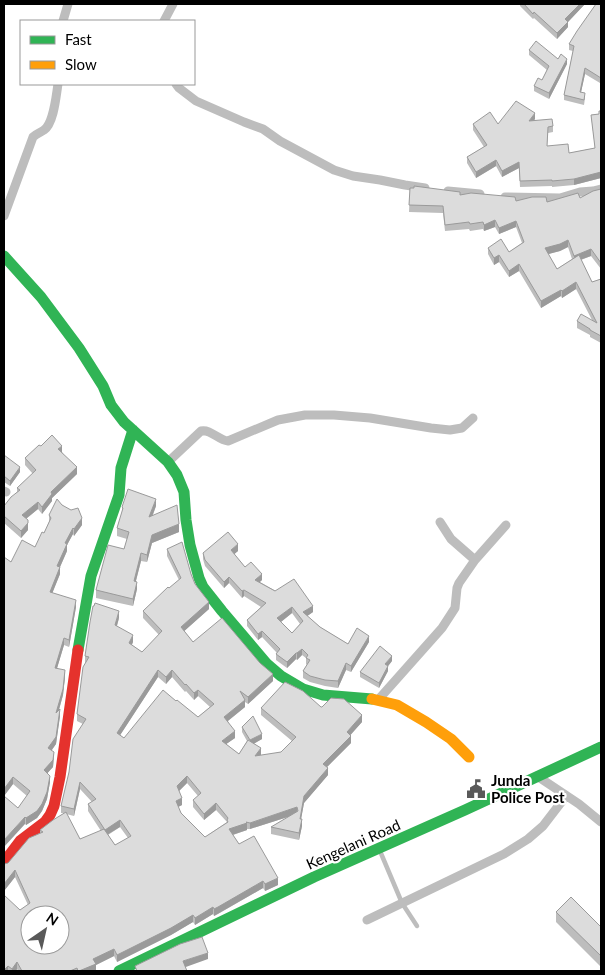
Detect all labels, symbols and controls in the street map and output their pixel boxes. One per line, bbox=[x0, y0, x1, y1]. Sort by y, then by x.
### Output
legend bbox=[20, 20, 195, 85]
text: Fast bbox=[65, 30, 92, 48]
text: Slow bbox=[65, 55, 97, 73]
place label: Junda Police Post bbox=[491, 771, 565, 806]
public building icon: Junda Police Post bbox=[465, 778, 487, 800]
street label: Kengelani Road bbox=[303, 815, 403, 873]
north arrow bbox=[20, 905, 70, 955]
text: N bbox=[43, 909, 62, 929]

